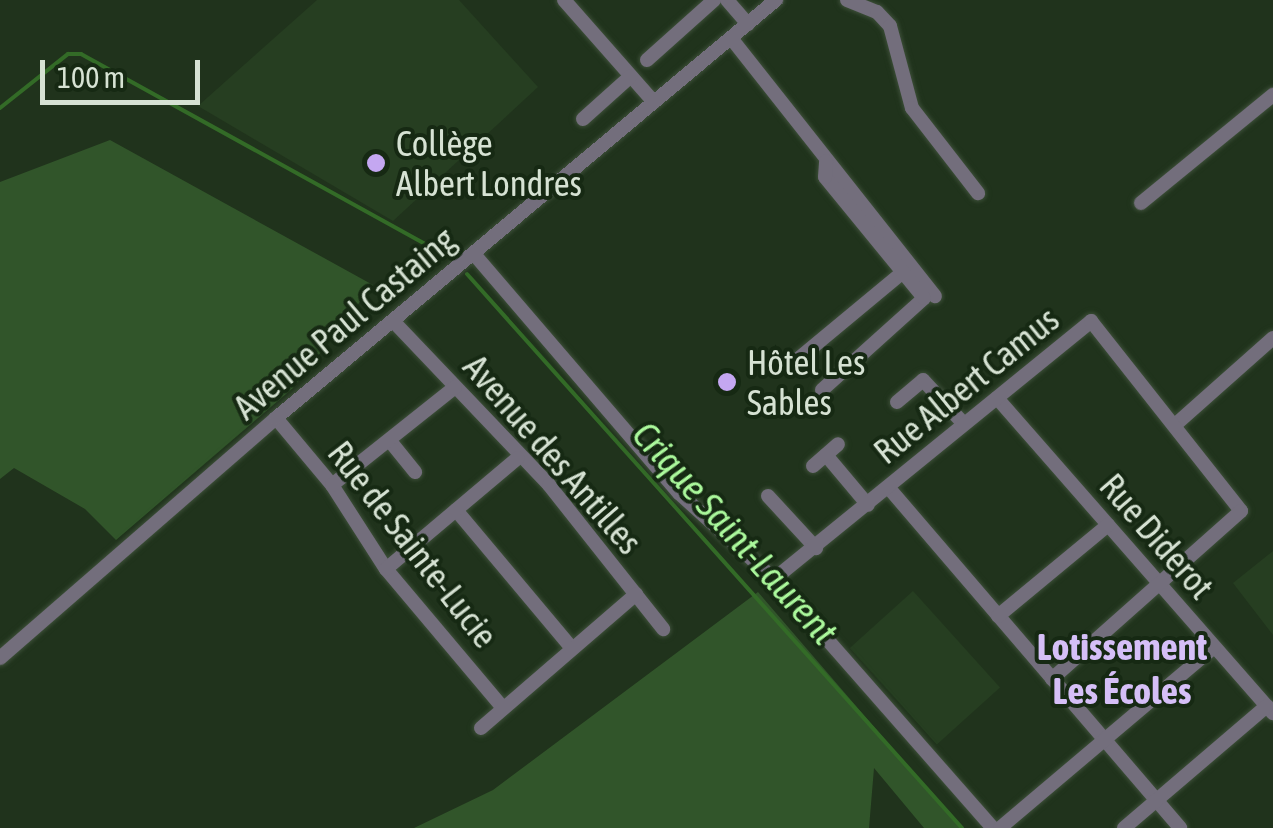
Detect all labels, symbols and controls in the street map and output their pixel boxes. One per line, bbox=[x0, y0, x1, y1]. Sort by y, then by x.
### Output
scale bar bbox=[45, 40, 205, 102]
text: 100 m bbox=[57, 60, 125, 94]
place label: Collège Albert Londres bbox=[396, 122, 582, 204]
marker: Collège Albert Londres bbox=[365, 152, 387, 174]
street label: Avenue Paul Castaing bbox=[225, 218, 463, 428]
street label: Rue Albert Camus bbox=[865, 298, 1067, 472]
place label: Hôtel Les Sables bbox=[747, 341, 865, 423]
street label: Avenue des Antilles bbox=[455, 346, 651, 562]
marker: Hôtel Les Sables bbox=[716, 371, 738, 393]
water label: Crique Saint-Laurent bbox=[623, 412, 847, 654]
street label: Rue de Sainte-Lucie bbox=[319, 433, 507, 655]
street label: Rue Diderot bbox=[1091, 465, 1223, 607]
district label: Lotissement Les Écoles bbox=[1037, 624, 1207, 714]

